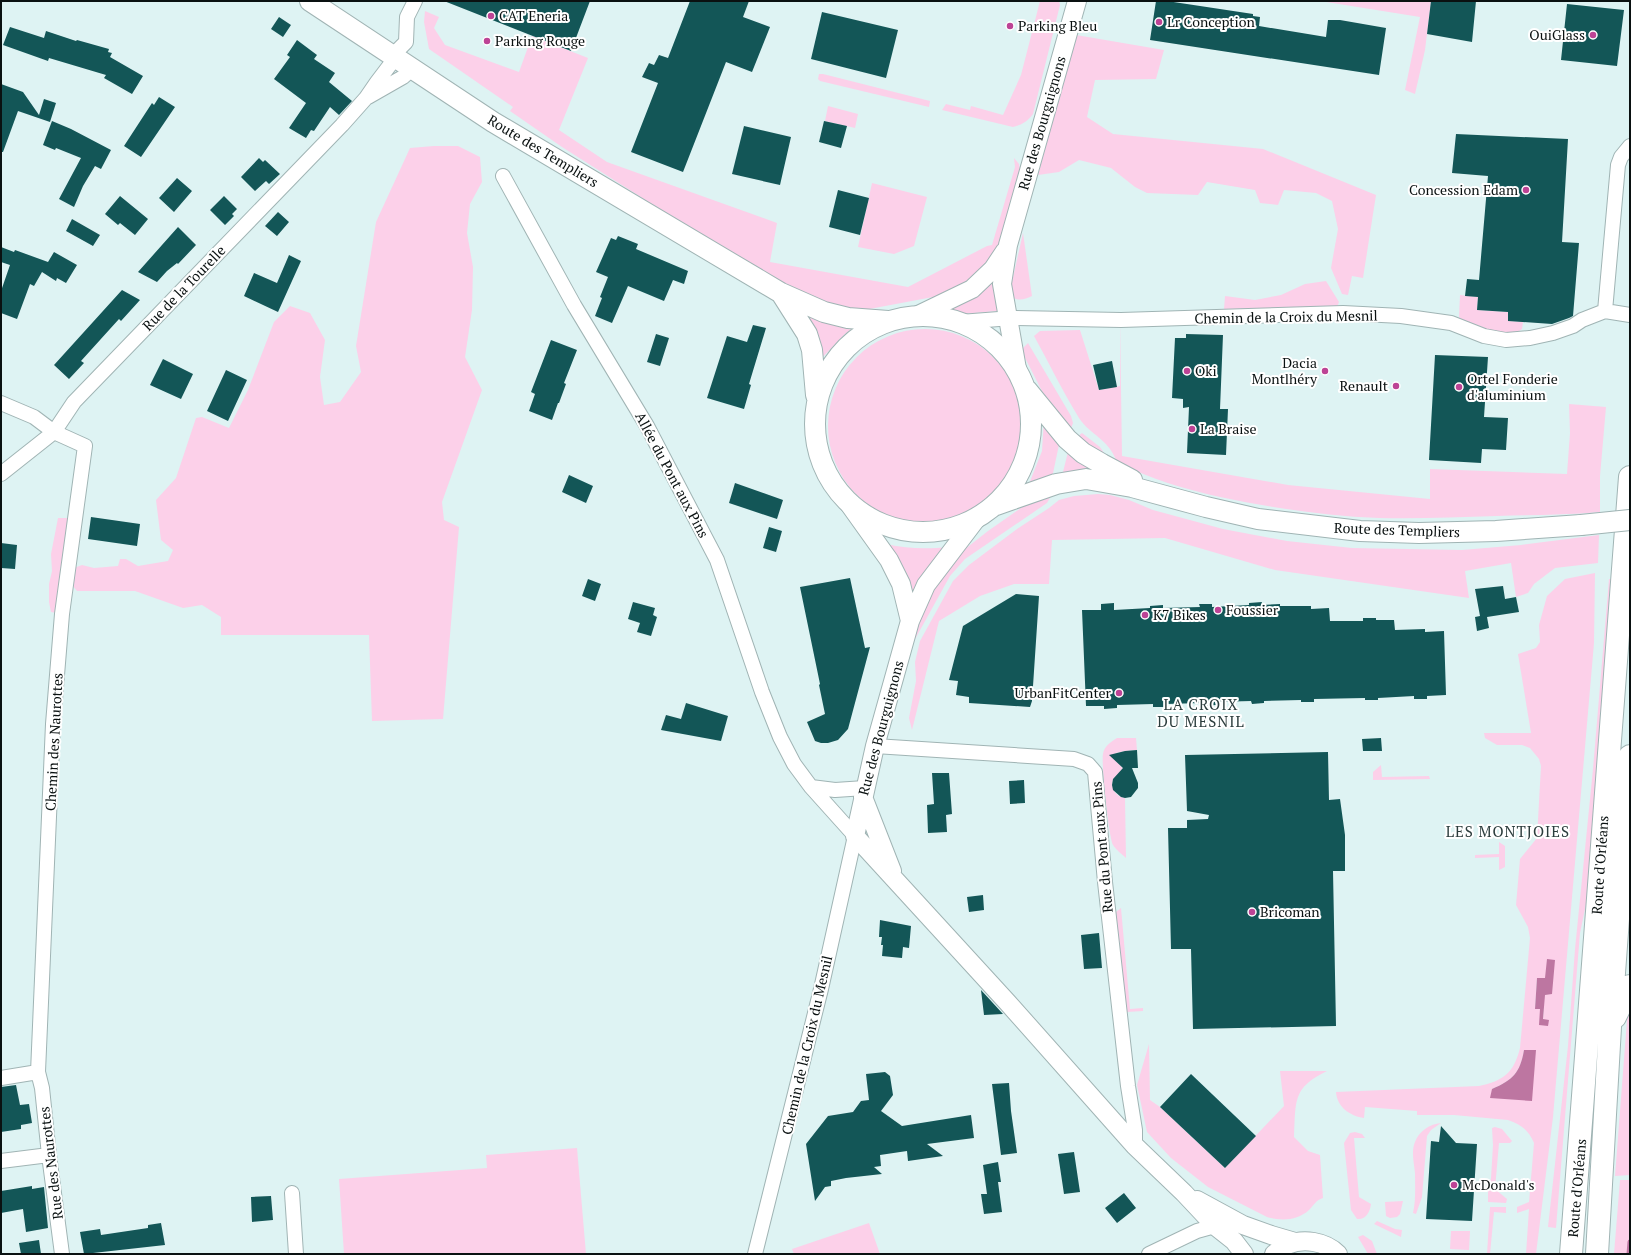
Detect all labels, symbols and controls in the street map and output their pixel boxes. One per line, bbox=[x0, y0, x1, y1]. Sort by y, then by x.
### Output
place label: CAT Eneria bbox=[499, 6, 568, 25]
marker: CAT Eneria bbox=[486, 11, 496, 21]
place label: Lr Conception bbox=[1167, 12, 1255, 31]
place label: Parking Bleu bbox=[1018, 16, 1097, 35]
marker: Lr Conception bbox=[1154, 17, 1164, 27]
marker: Parking Bleu bbox=[1005, 21, 1015, 31]
place label: OuiGlass bbox=[1529, 25, 1585, 44]
marker: OuiGlass bbox=[1588, 30, 1598, 40]
place label: Parking Rouge bbox=[495, 31, 585, 50]
marker: Parking Rouge bbox=[482, 36, 492, 46]
street label: Rue des Bourguignons bbox=[1013, 54, 1070, 192]
street label: Route des Templiers bbox=[484, 110, 602, 191]
place label: Concession Edam bbox=[1409, 180, 1518, 199]
marker: Concession Edam bbox=[1521, 185, 1531, 195]
street label: Rue de la Tourelle bbox=[138, 241, 229, 334]
street label: Chemin de la Croix du Mesnil bbox=[1194, 305, 1378, 328]
place label: Dacia Montlhéry bbox=[1251, 353, 1318, 388]
place label: Oki bbox=[1195, 361, 1217, 380]
marker: Oki bbox=[1182, 366, 1192, 376]
marker: Dacia Montlhéry bbox=[1320, 366, 1330, 376]
place label: Ortel Fonderie d'aluminium bbox=[1467, 369, 1558, 404]
place label: Renault bbox=[1339, 376, 1389, 395]
marker: Renault bbox=[1391, 381, 1401, 391]
marker: Ortel Fonderie d'aluminium bbox=[1454, 382, 1464, 392]
street label: Allée du Pont aux Pins bbox=[631, 409, 714, 541]
place label: La Braise bbox=[1200, 419, 1257, 438]
marker: La Braise bbox=[1187, 424, 1197, 434]
street label: Route des Templiers bbox=[1334, 518, 1460, 541]
place label: Foussier bbox=[1226, 600, 1279, 619]
place label: K7 Bikes bbox=[1153, 605, 1206, 624]
marker: Foussier bbox=[1213, 605, 1223, 615]
marker: K7 Bikes bbox=[1140, 610, 1150, 620]
street label: Rue des Bourguignons bbox=[853, 658, 908, 797]
street label: Chemin des Naurottes bbox=[40, 672, 67, 812]
place label: UrbanFitCenter bbox=[1015, 683, 1112, 702]
marker: UrbanFitCenter bbox=[1114, 688, 1124, 698]
district label: LA CROIX DU MESNIL bbox=[1157, 694, 1245, 731]
street label: Rue du Pont aux Pins bbox=[1086, 781, 1117, 914]
street label: Route d'Orléans bbox=[1587, 815, 1612, 915]
district label: LES MONTJOIES bbox=[1446, 821, 1570, 841]
place label: Bricoman bbox=[1260, 902, 1320, 921]
marker: Bricoman bbox=[1247, 907, 1257, 917]
street label: Chemin de la Croix du Mesnil bbox=[777, 953, 836, 1136]
street label: Rue des Naurottes bbox=[34, 1106, 67, 1221]
street label: Route d'Orléans bbox=[1563, 1138, 1590, 1238]
place label: McDonald's bbox=[1462, 1175, 1534, 1194]
marker: McDonald's bbox=[1449, 1180, 1459, 1190]

